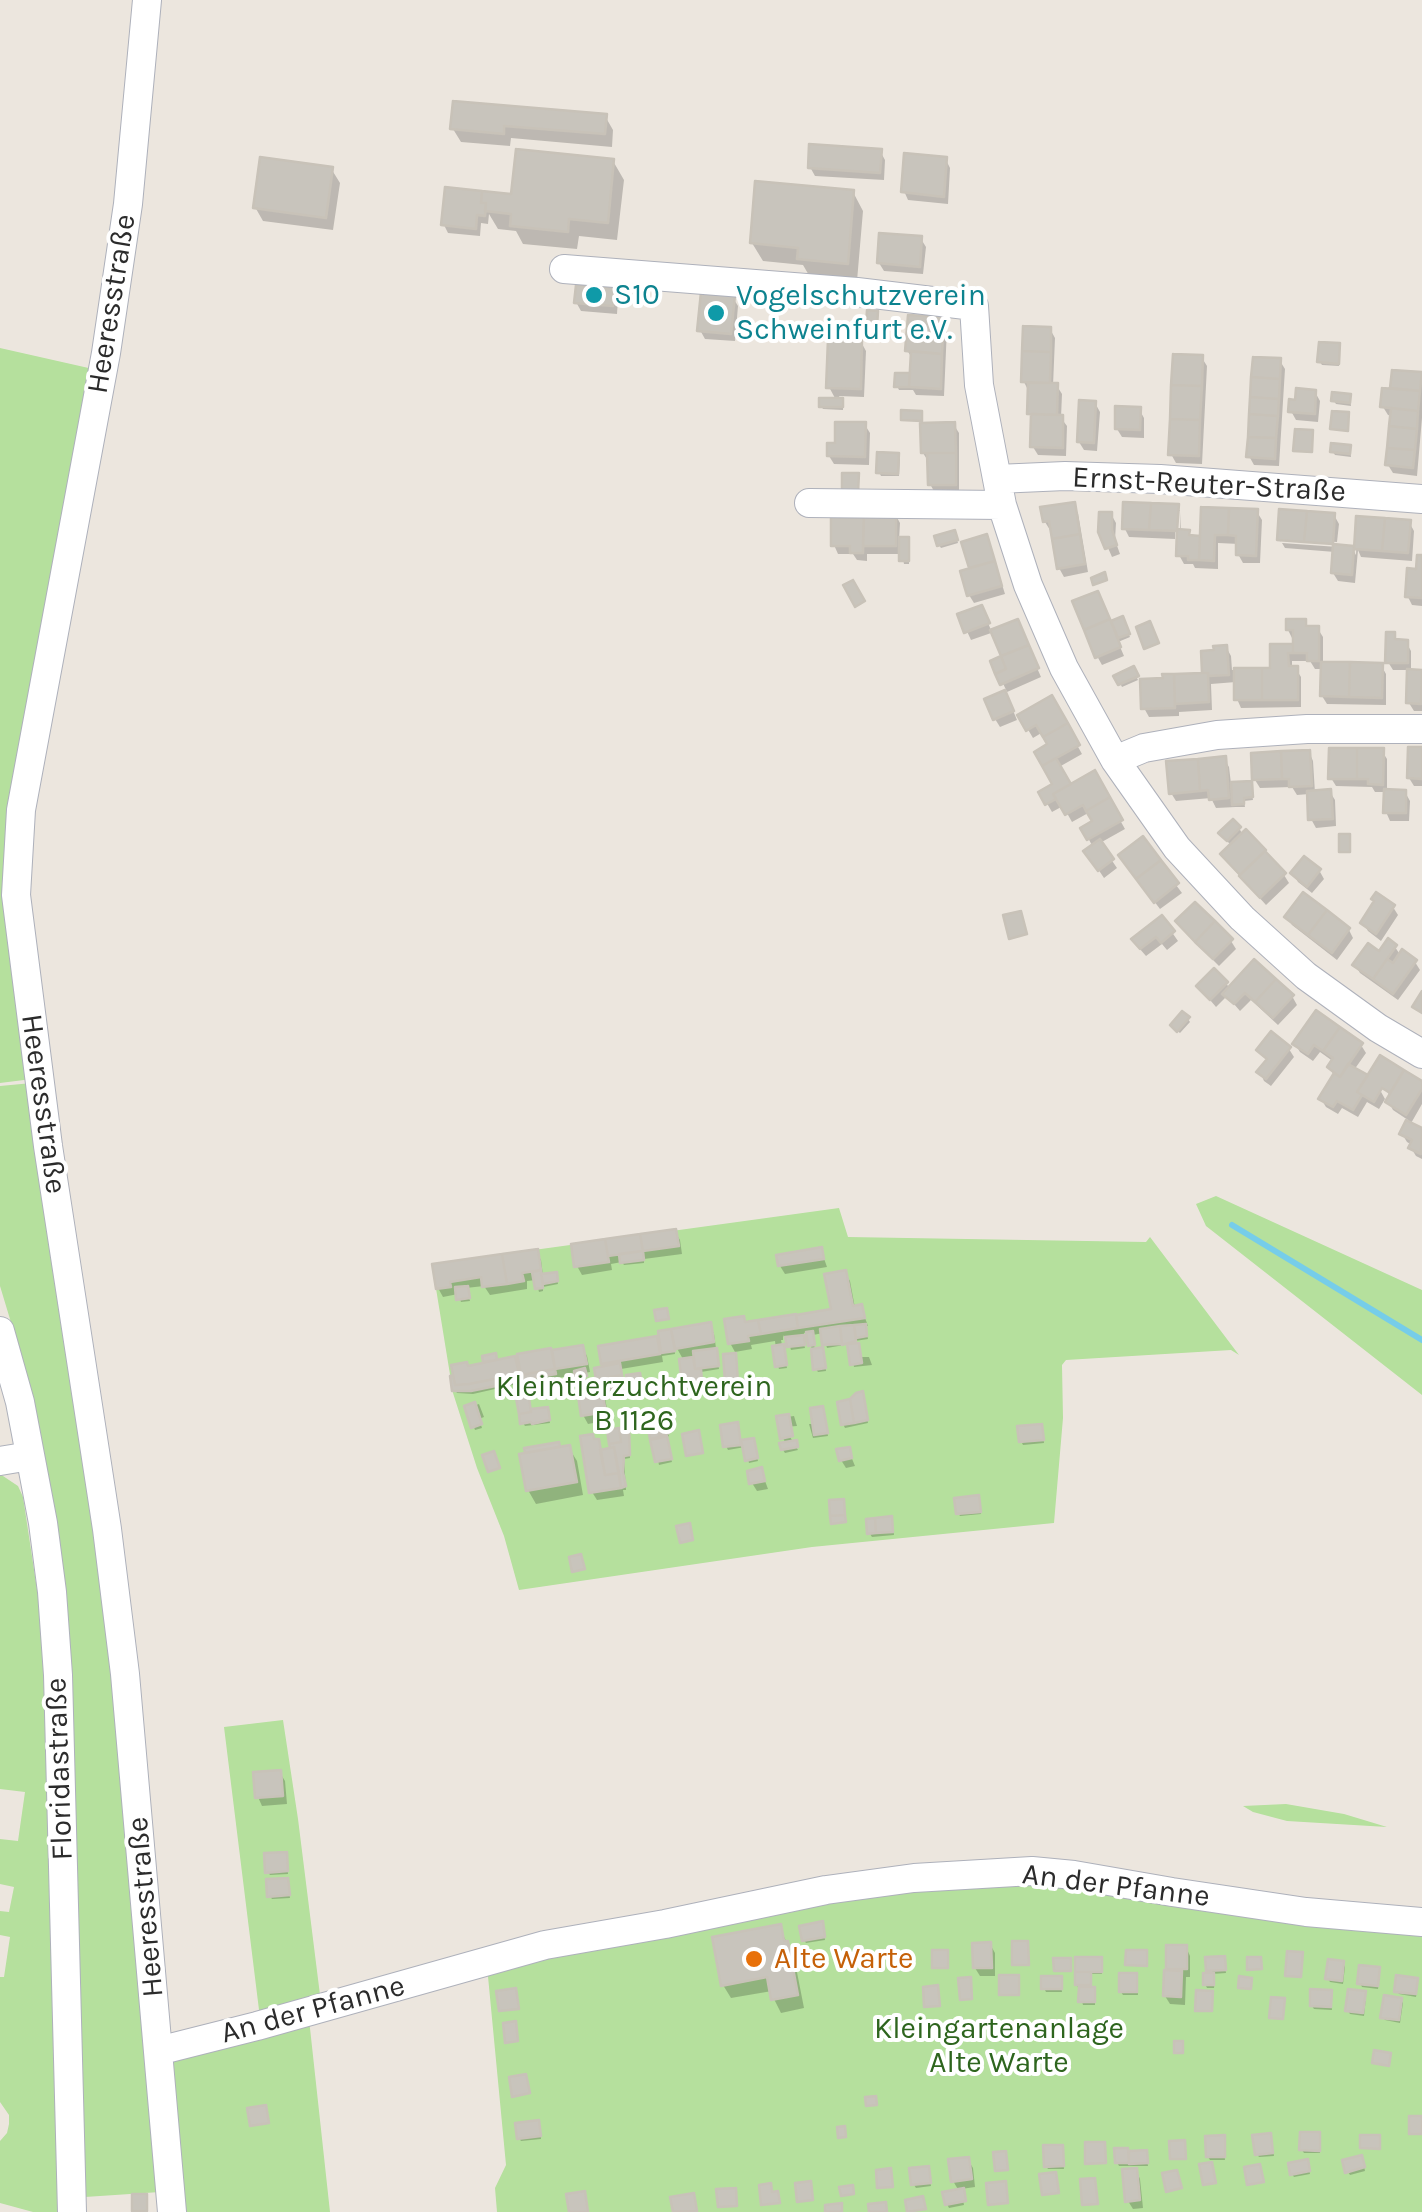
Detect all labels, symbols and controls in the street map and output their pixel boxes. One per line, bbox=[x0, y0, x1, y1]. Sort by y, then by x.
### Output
street label: Heeresstraße bbox=[80, 212, 144, 396]
place label: S10 bbox=[614, 277, 660, 313]
place label: Vogelschutzverein Schweinfurt e.V. bbox=[736, 278, 986, 348]
marker: S10 bbox=[583, 284, 605, 306]
marker: Vogelschutzverein Schweinfurt e.V. bbox=[705, 302, 727, 324]
street label: Ernst-Reuter-Straße bbox=[1071, 460, 1347, 510]
street label: Heeresstraße bbox=[13, 1012, 73, 1196]
park label: Kleintierzuchtverein B 1126 bbox=[496, 1369, 772, 1440]
street label: Floridastraße bbox=[39, 1677, 81, 1861]
street label: Heeresstraße bbox=[120, 1815, 172, 1999]
street label: An der Pfanne bbox=[1020, 1857, 1212, 1915]
place label: Alte Warte bbox=[774, 1941, 913, 1977]
marker: Alte Warte bbox=[743, 1948, 765, 1970]
street label: An der Pfanne bbox=[217, 1968, 409, 2052]
park label: Kleingartenanlage Alte Warte bbox=[874, 2011, 1124, 2082]

